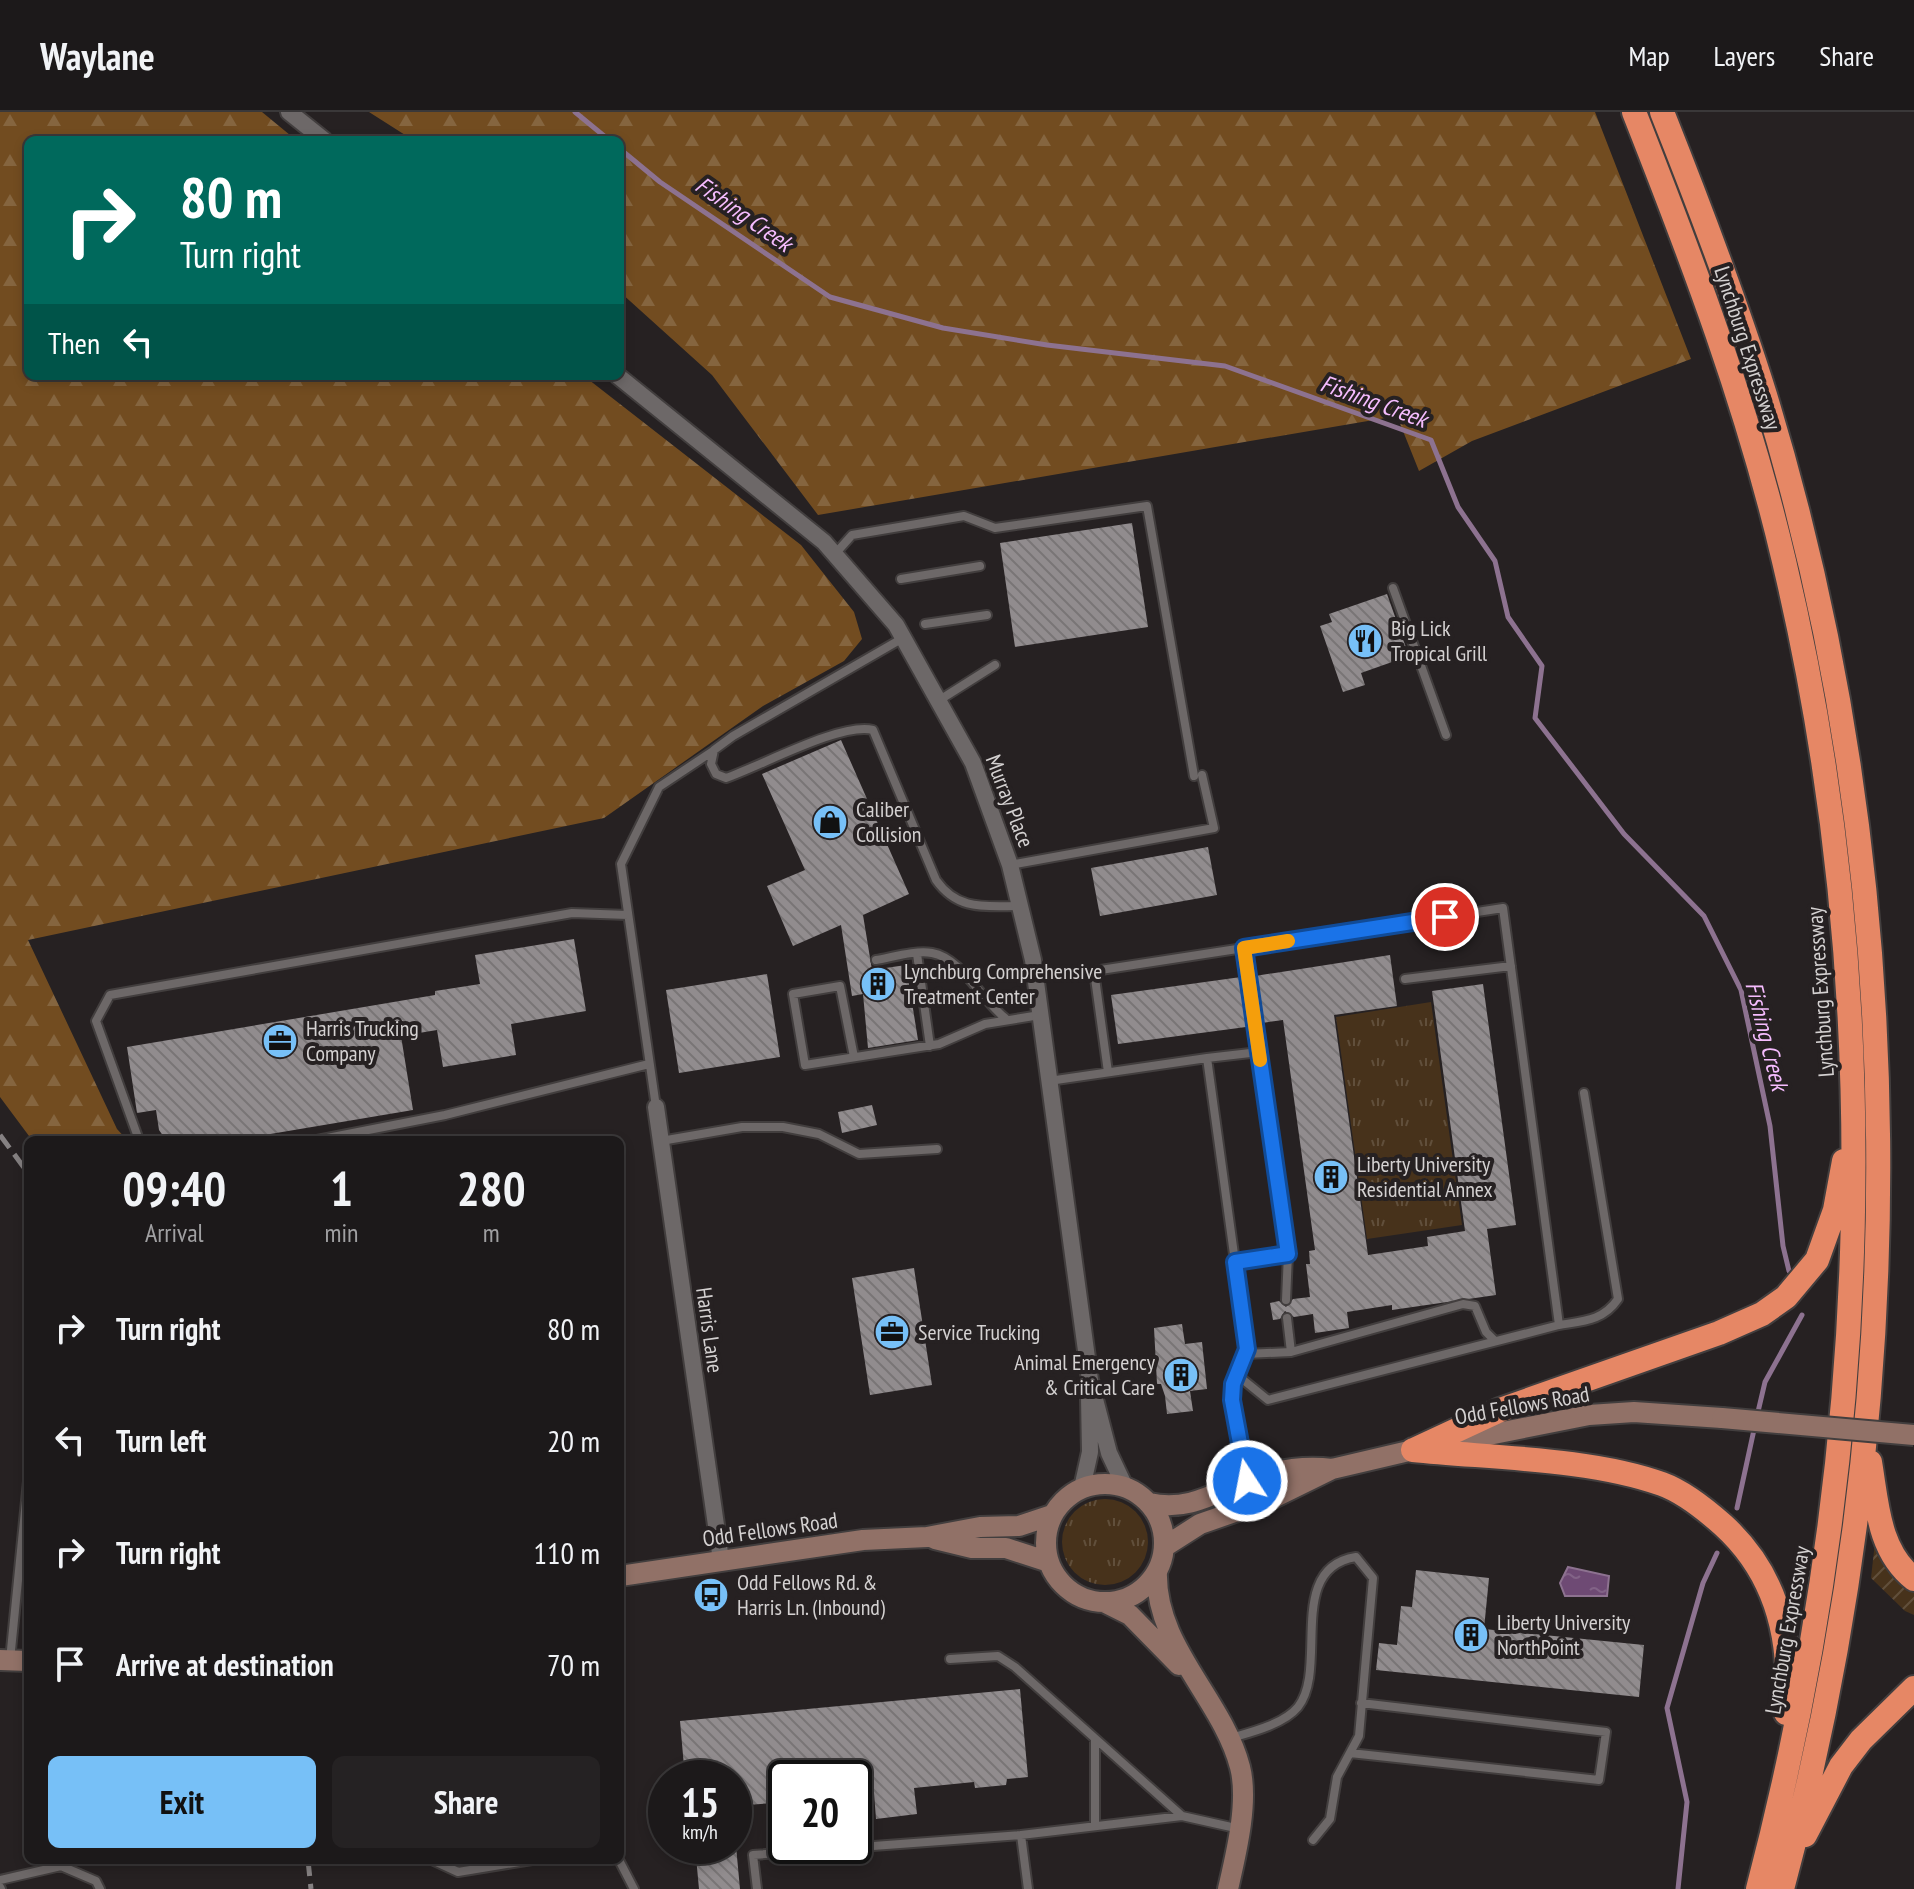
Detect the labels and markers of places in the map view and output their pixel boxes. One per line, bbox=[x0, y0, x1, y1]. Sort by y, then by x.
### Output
place label: Big Lick Tropical Grill bbox=[1391, 614, 1488, 667]
restaurant icon: Big Lick Tropical Grill bbox=[1346, 622, 1384, 660]
place label: Caliber Collision bbox=[856, 795, 921, 848]
shop icon: Caliber Collision bbox=[811, 803, 849, 841]
pin bbox=[1411, 883, 1479, 951]
place label: Lynchburg Comprehensive Treatment Center bbox=[904, 957, 1102, 1010]
building icon: Lynchburg Comprehensive Treatment Center bbox=[859, 965, 897, 1003]
place label: Harris Trucking Company bbox=[306, 1014, 419, 1067]
office icon: Harris Trucking Company bbox=[261, 1022, 299, 1060]
place label: Liberty University Residential Annex bbox=[1357, 1150, 1493, 1203]
building icon: Liberty University Residential Annex bbox=[1312, 1158, 1350, 1196]
office icon: Service Trucking bbox=[873, 1313, 911, 1351]
place label: Service Trucking bbox=[918, 1318, 1040, 1346]
place label: Animal Emergency & Critical Care bbox=[1014, 1348, 1156, 1401]
building icon: Animal Emergency & Critical Care bbox=[1162, 1356, 1200, 1394]
place label: Odd Fellows Rd. & Harris Ln. (Inbound) bbox=[737, 1568, 886, 1621]
bus stop icon: Odd Fellows Rd. & Harris Ln. (Inbound) bbox=[692, 1576, 730, 1614]
place label: Liberty University NorthPoint bbox=[1497, 1608, 1631, 1661]
building icon: Liberty University NorthPoint bbox=[1452, 1616, 1490, 1654]

